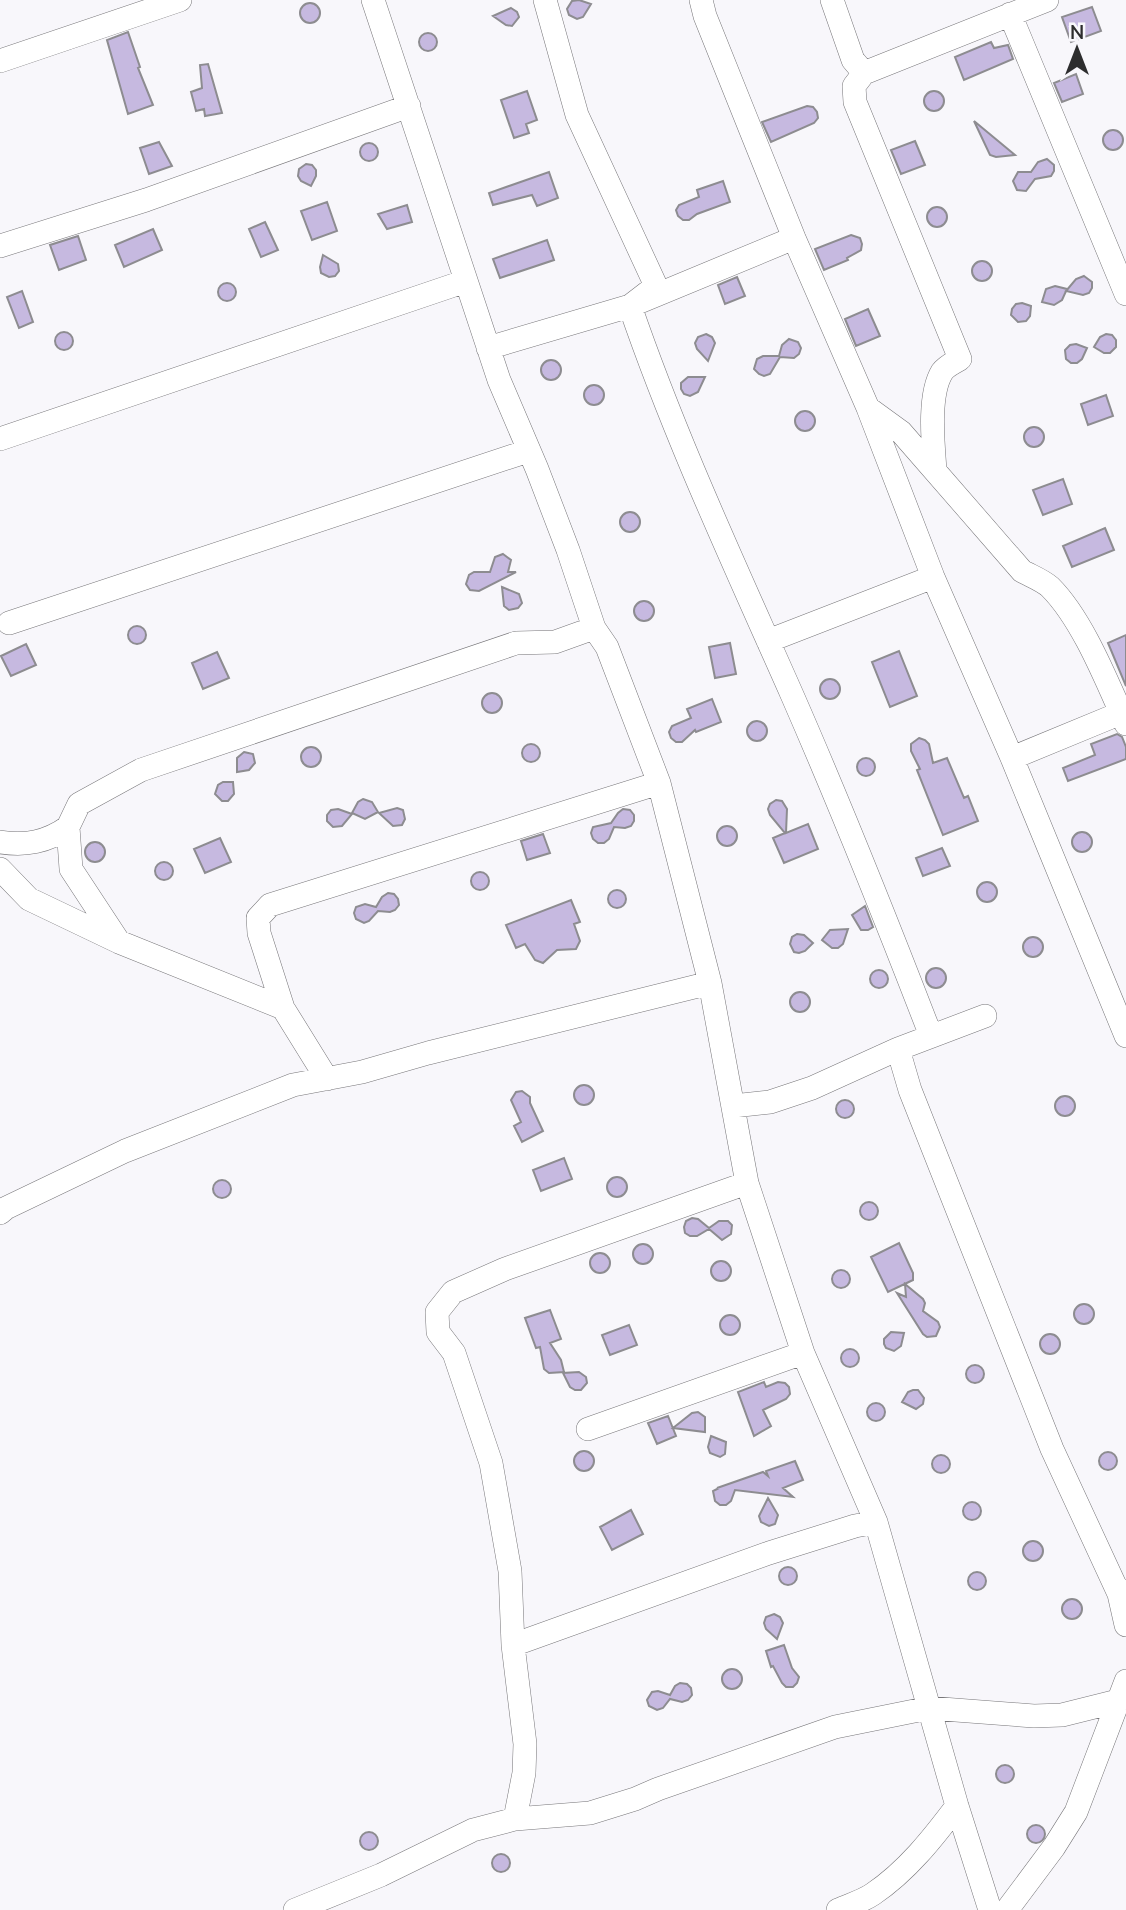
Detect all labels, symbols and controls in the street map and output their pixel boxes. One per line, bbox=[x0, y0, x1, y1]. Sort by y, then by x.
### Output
north arrow bbox=[1042, 14, 1112, 84]
text: N bbox=[1070, 20, 1084, 46]

